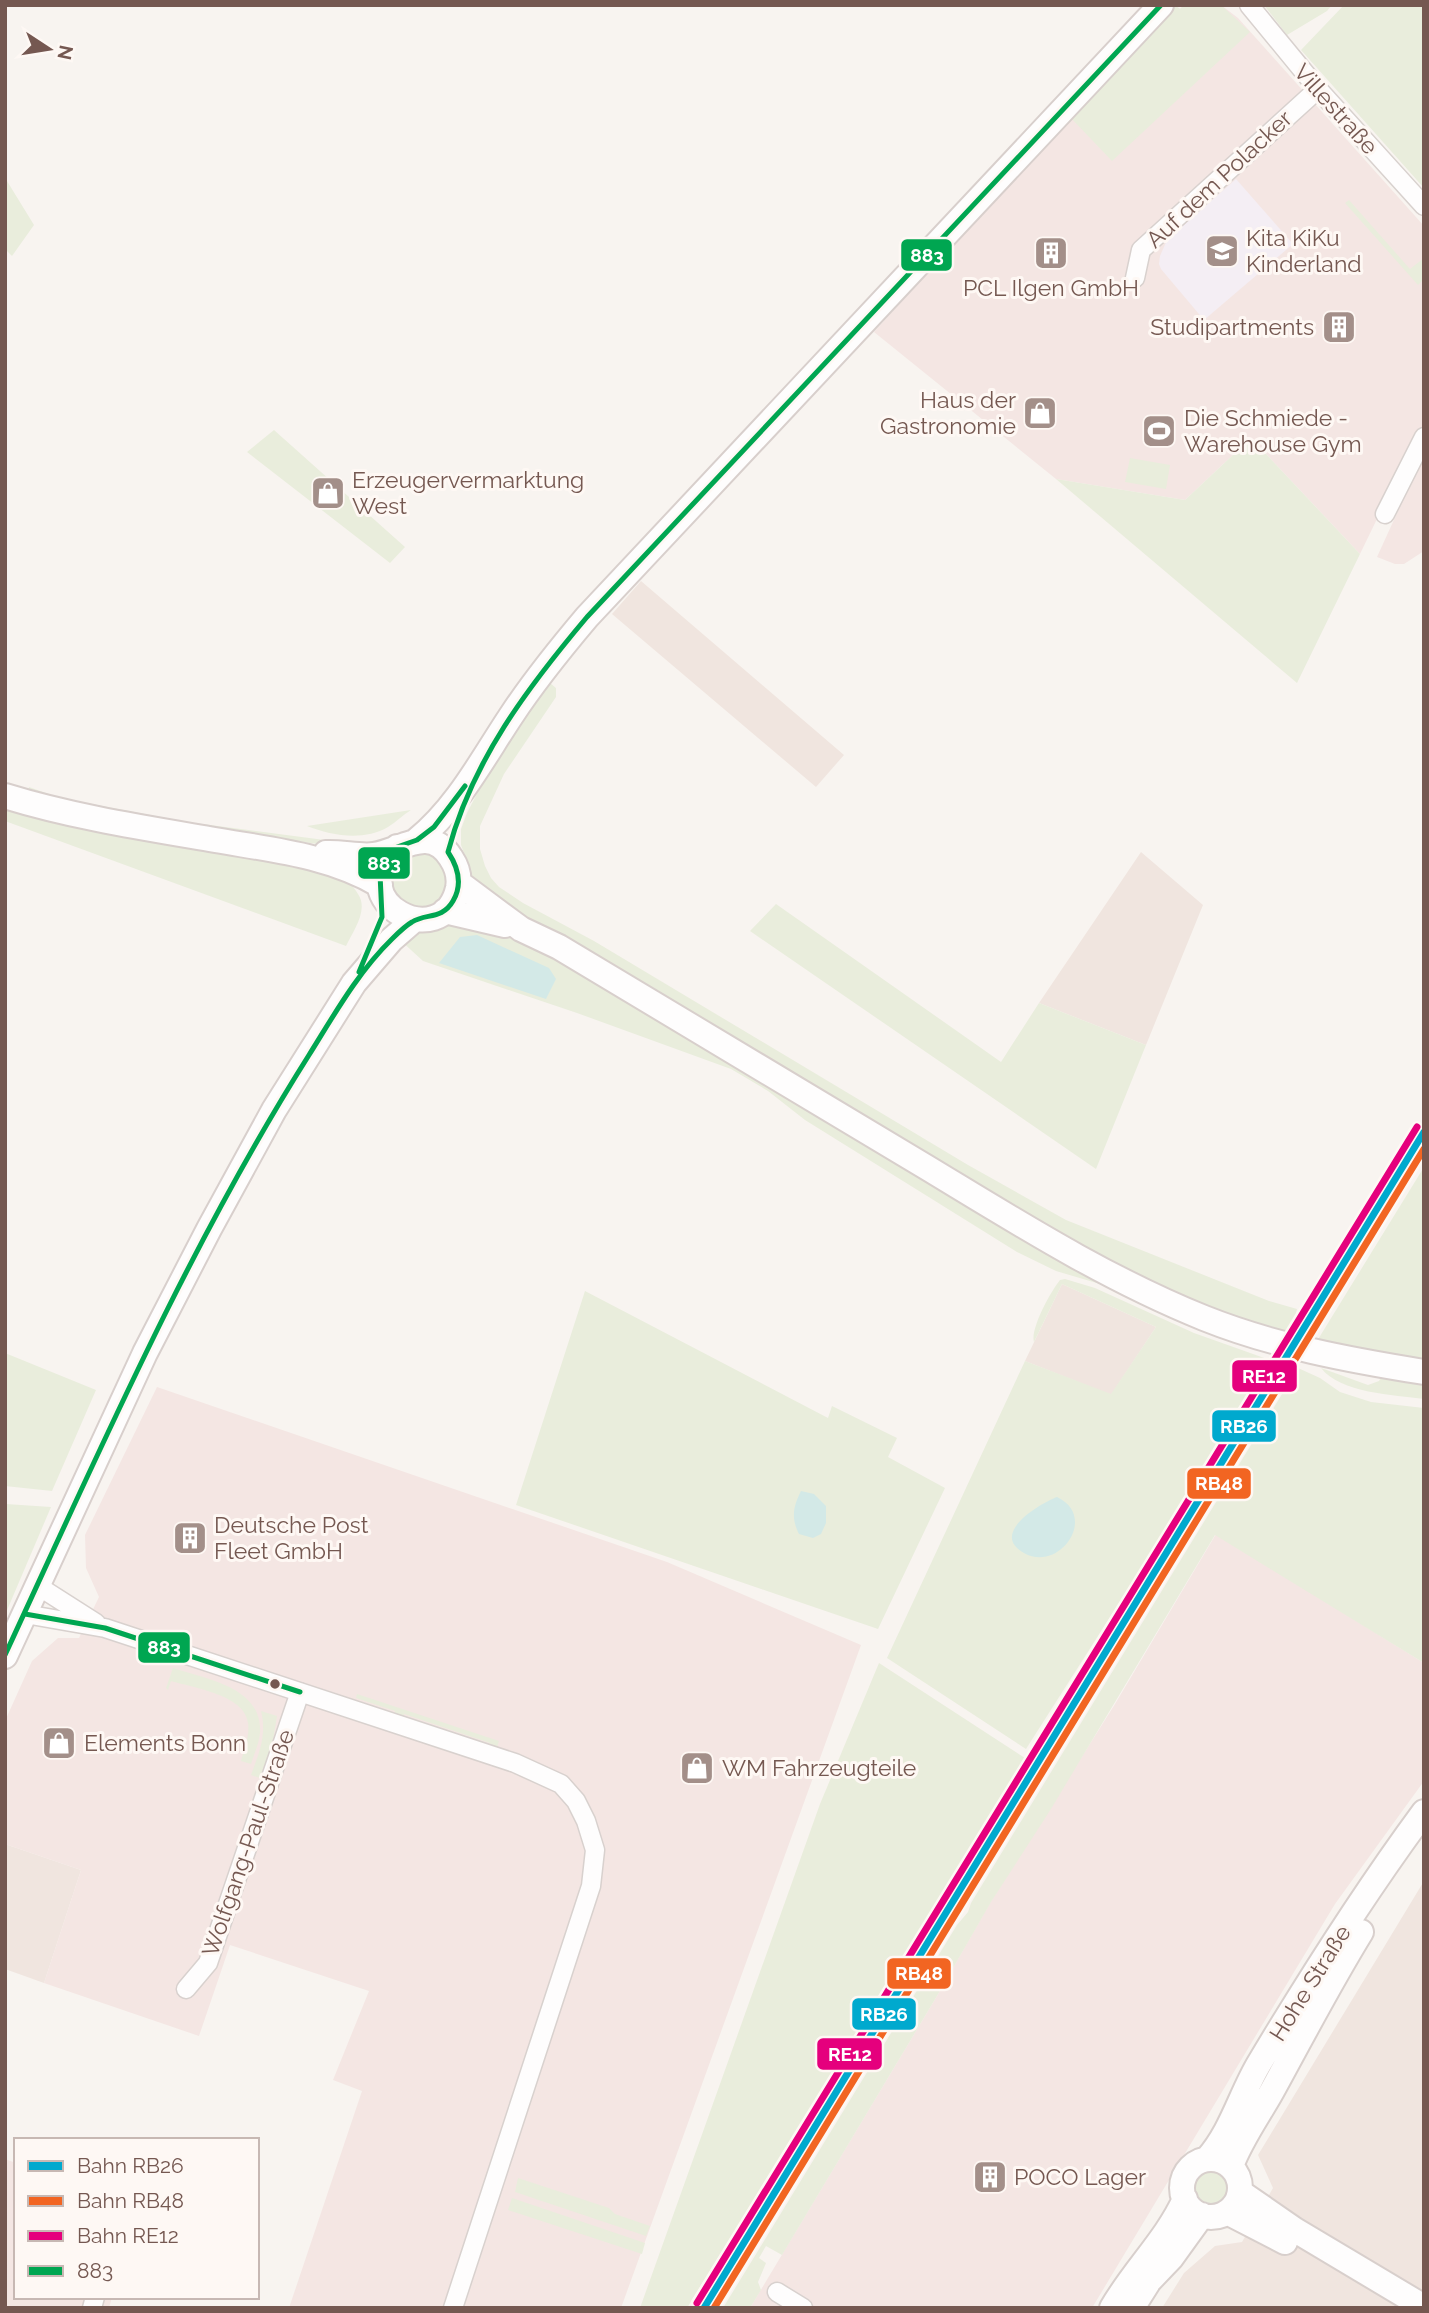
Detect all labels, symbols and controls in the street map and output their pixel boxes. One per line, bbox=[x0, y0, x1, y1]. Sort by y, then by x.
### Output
north arrow bbox=[14, 14, 84, 84]
text: N bbox=[53, 43, 78, 62]
street label: Villestraße bbox=[1289, 58, 1384, 159]
street label: Auf dem Polacker bbox=[1140, 104, 1297, 253]
place label: Kita KiKu Kinderland bbox=[1246, 224, 1362, 277]
school or university icon: Kita KiKu Kinderland bbox=[1203, 232, 1241, 270]
building icon: PCL Ilgen GmbH bbox=[1032, 234, 1070, 272]
line badge: 883 bbox=[900, 238, 953, 272]
text: 883 bbox=[910, 244, 944, 266]
place label: PCL Ilgen GmbH bbox=[963, 274, 1139, 301]
building icon: Studipartments bbox=[1320, 308, 1358, 346]
place label: Studipartments bbox=[1150, 313, 1314, 340]
place label: Haus der Gastronomie bbox=[880, 386, 1016, 439]
shop icon: Haus der Gastronomie bbox=[1021, 394, 1059, 432]
place label: Die Schmiede - Warehouse Gym bbox=[1184, 404, 1362, 457]
sports icon: Die Schmiede - Warehouse Gym bbox=[1140, 412, 1178, 450]
place label: Erzeugervermarktung West bbox=[352, 466, 584, 519]
shop icon: Erzeugervermarktung West bbox=[309, 474, 347, 512]
line badge: 883 bbox=[357, 846, 411, 880]
text: 883 bbox=[367, 852, 401, 874]
line badge: RE12 bbox=[1231, 1359, 1298, 1393]
text: RE12 bbox=[1242, 1365, 1286, 1387]
line badge: RB26 bbox=[1211, 1409, 1277, 1443]
text: RB26 bbox=[1220, 1415, 1268, 1437]
line badge: RB48 bbox=[1186, 1467, 1252, 1500]
text: RB48 bbox=[1195, 1472, 1243, 1494]
place label: Deutsche Post Fleet GmbH bbox=[214, 1511, 369, 1564]
building icon: Deutsche Post Fleet GmbH bbox=[171, 1519, 209, 1557]
line badge: 883 bbox=[137, 1631, 191, 1664]
text: 883 bbox=[147, 1636, 181, 1658]
unlabelled marker bbox=[268, 1677, 282, 1691]
shop icon: Elements Bonn bbox=[40, 1724, 78, 1762]
street label: Wolfgang-Paul-Straße bbox=[196, 1726, 299, 1960]
place label: Elements Bonn bbox=[84, 1729, 246, 1756]
shop icon: WM Fahrzeugteile bbox=[678, 1749, 716, 1787]
place label: WM Fahrzeugteile bbox=[722, 1754, 916, 1781]
street label: Hohe Straße bbox=[1263, 1920, 1356, 2046]
line badge: RB48 bbox=[886, 1957, 952, 1990]
text: RB48 bbox=[895, 1962, 943, 1984]
line badge: RB26 bbox=[851, 1997, 917, 2031]
text: RB26 bbox=[860, 2003, 908, 2025]
line badge: RE12 bbox=[816, 2037, 883, 2071]
text: RE12 bbox=[828, 2043, 872, 2065]
legend bbox=[14, 2138, 259, 2299]
text: Bahn RB26 bbox=[77, 2153, 184, 2178]
building icon: POCO Lager bbox=[971, 2158, 1009, 2196]
place label: POCO Lager bbox=[1014, 2163, 1146, 2190]
text: Bahn RB48 bbox=[77, 2188, 184, 2213]
text: Bahn RE12 bbox=[77, 2223, 179, 2248]
text: 883 bbox=[77, 2258, 113, 2283]

